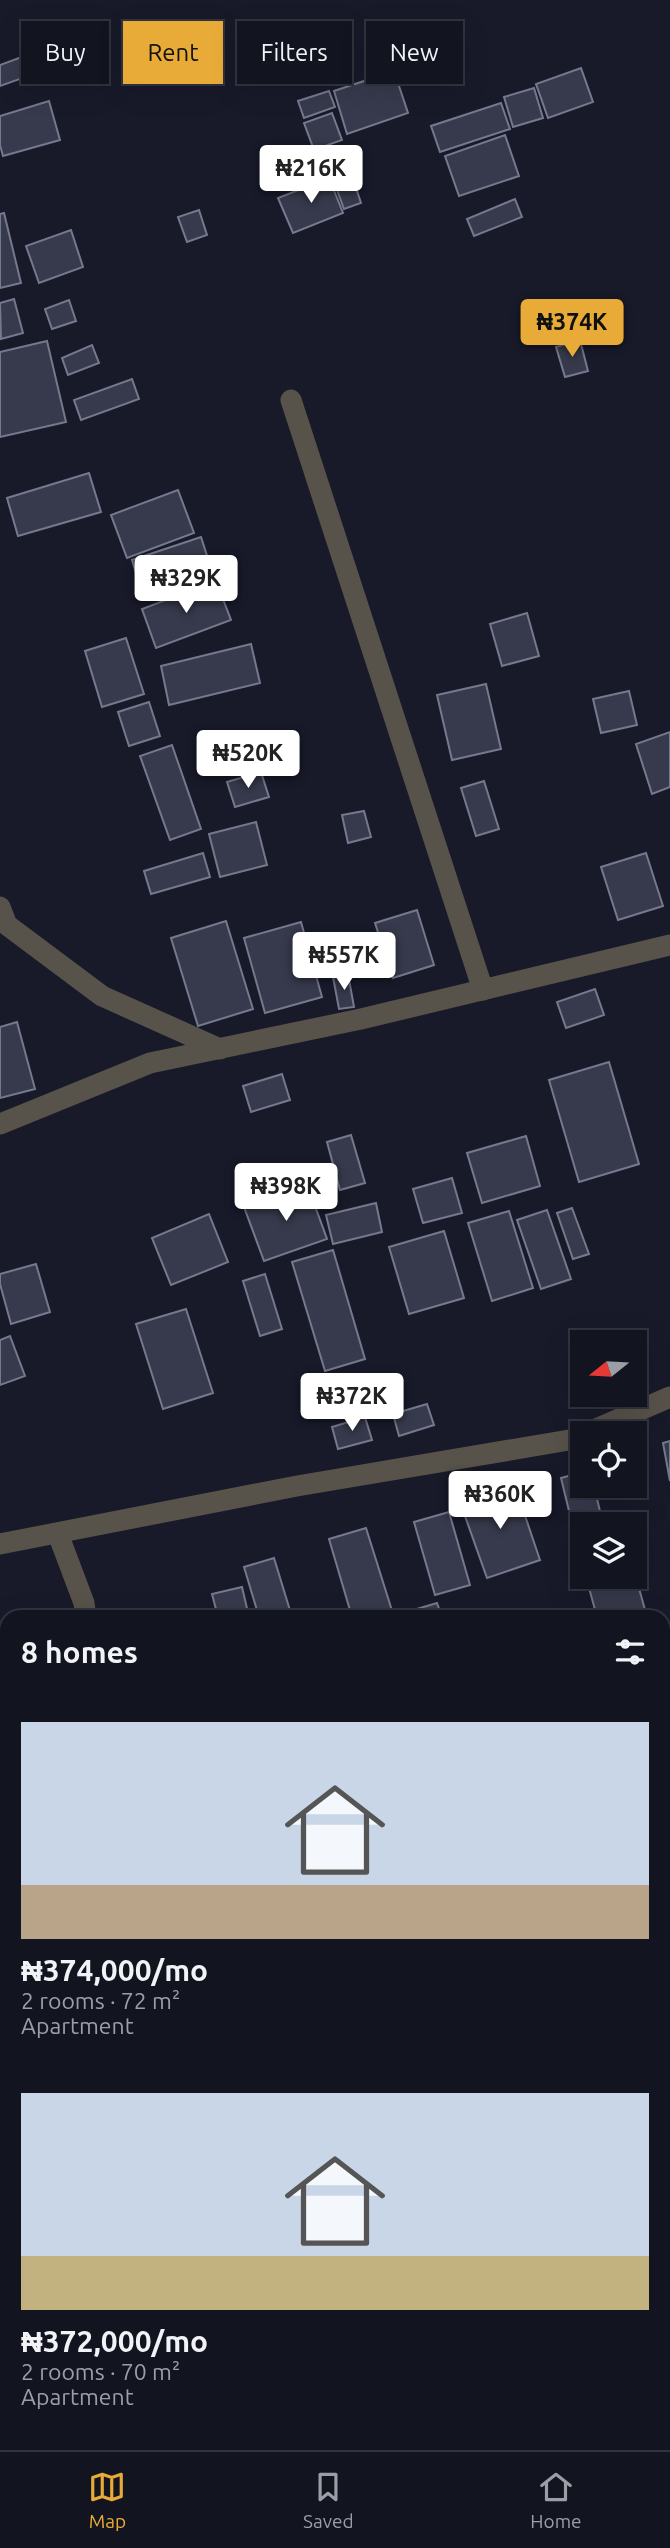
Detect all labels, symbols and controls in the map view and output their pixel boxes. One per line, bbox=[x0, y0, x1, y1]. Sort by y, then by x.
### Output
chip: Buy bbox=[21, 21, 109, 84]
chip: Rent bbox=[123, 21, 223, 84]
chip: Filters bbox=[237, 21, 352, 84]
chip: New bbox=[366, 21, 463, 84]
pin: ₦216K bbox=[262, 146, 360, 205]
text: ₦216K bbox=[276, 155, 346, 180]
pin: ₦374K bbox=[523, 300, 621, 359]
text: ₦374K bbox=[537, 309, 607, 334]
pin: ₦329K bbox=[137, 556, 235, 615]
text: ₦329K bbox=[151, 565, 221, 590]
pin: ₦520K bbox=[199, 730, 297, 790]
text: ₦520K bbox=[213, 740, 283, 765]
pin: ₦557K bbox=[295, 932, 393, 992]
text: ₦557K bbox=[309, 942, 379, 967]
pin: ₦398K bbox=[237, 1164, 335, 1223]
text: ₦398K bbox=[251, 1173, 321, 1198]
north arrow bbox=[570, 1330, 648, 1407]
map controls bbox=[570, 1330, 647, 1589]
pin: ₦372K bbox=[303, 1374, 401, 1433]
text: ₦372K bbox=[317, 1383, 387, 1408]
button: locate bbox=[570, 1421, 647, 1498]
pin: ₦360K bbox=[451, 1472, 549, 1531]
text: ₦360K bbox=[465, 1481, 535, 1506]
button: layers bbox=[570, 1512, 647, 1589]
icon: filters bbox=[611, 1633, 649, 1671]
text: 8 homes bbox=[21, 1635, 138, 1669]
icon: home bbox=[272, 1767, 398, 1893]
text: ₦374,000/mo bbox=[21, 1953, 208, 1987]
text: 2 rooms · 72 m² bbox=[21, 1988, 180, 2013]
text: Apartment bbox=[21, 2013, 134, 2038]
icon: home bbox=[272, 2138, 398, 2264]
text: ₦372,000/mo bbox=[21, 2324, 208, 2358]
text: 2 rooms · 70 m² bbox=[21, 2359, 180, 2384]
text: Apartment bbox=[21, 2384, 134, 2409]
tab: Map bbox=[88, 2468, 126, 2532]
tab: Saved bbox=[303, 2468, 354, 2532]
tab: Home bbox=[530, 2468, 582, 2532]

